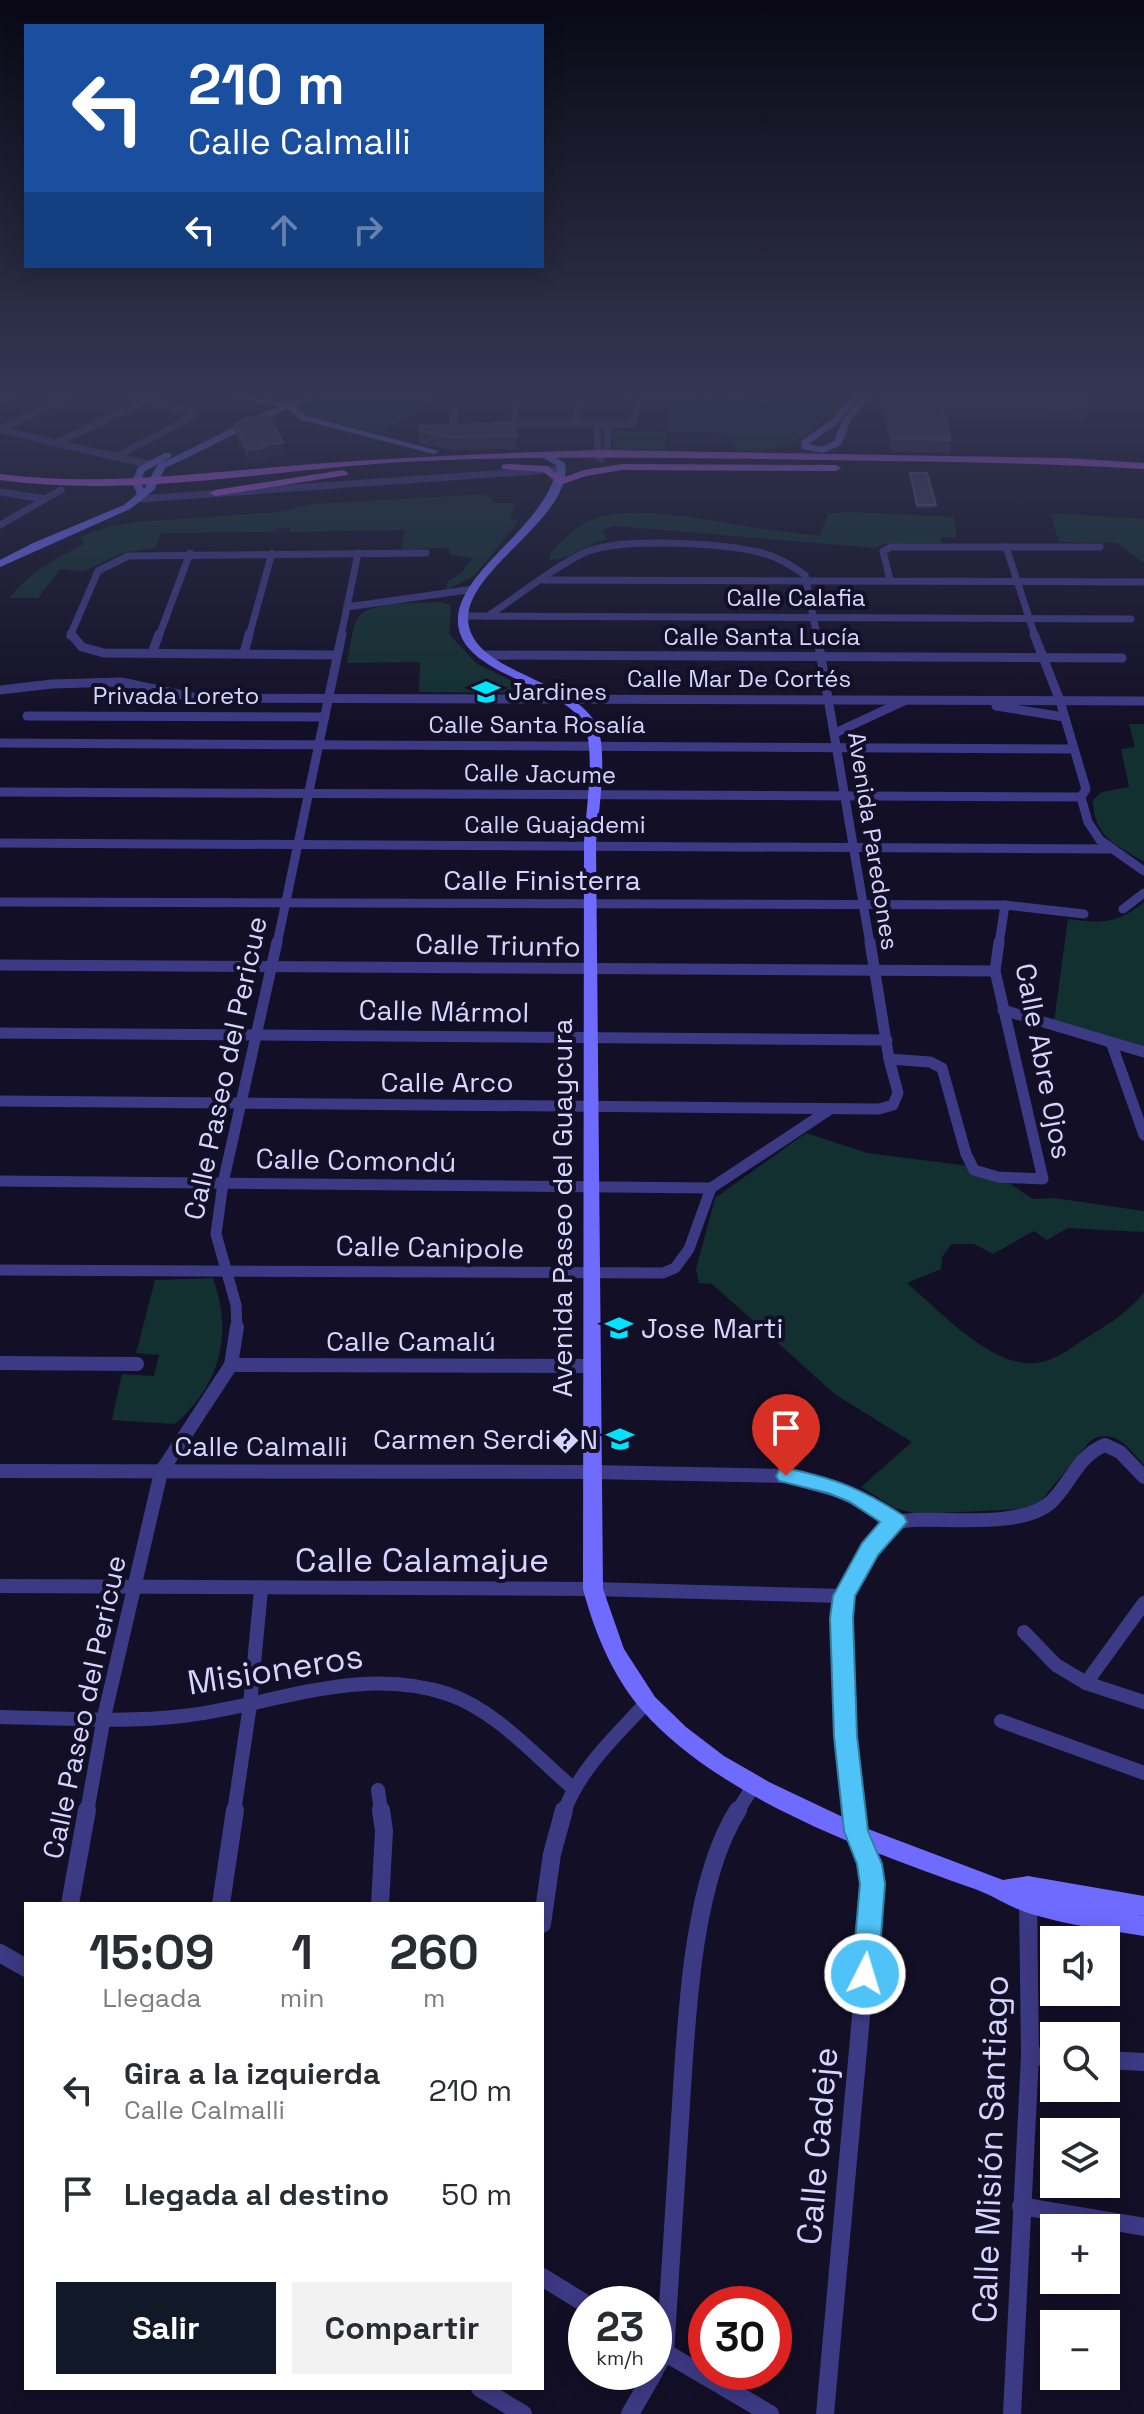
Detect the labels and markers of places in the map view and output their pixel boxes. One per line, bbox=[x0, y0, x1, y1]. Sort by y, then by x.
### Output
place label: Jardines bbox=[508, 676, 607, 707]
school or university icon: Jardines bbox=[471, 677, 501, 707]
place label: Jose Marti bbox=[641, 1310, 783, 1346]
school or university icon: Jose Marti bbox=[604, 1313, 634, 1343]
pin bbox=[752, 1394, 820, 1476]
place label: Carmen Serdi�N bbox=[373, 1421, 598, 1457]
school or university icon: Carmen Serdi�N bbox=[605, 1424, 635, 1454]

